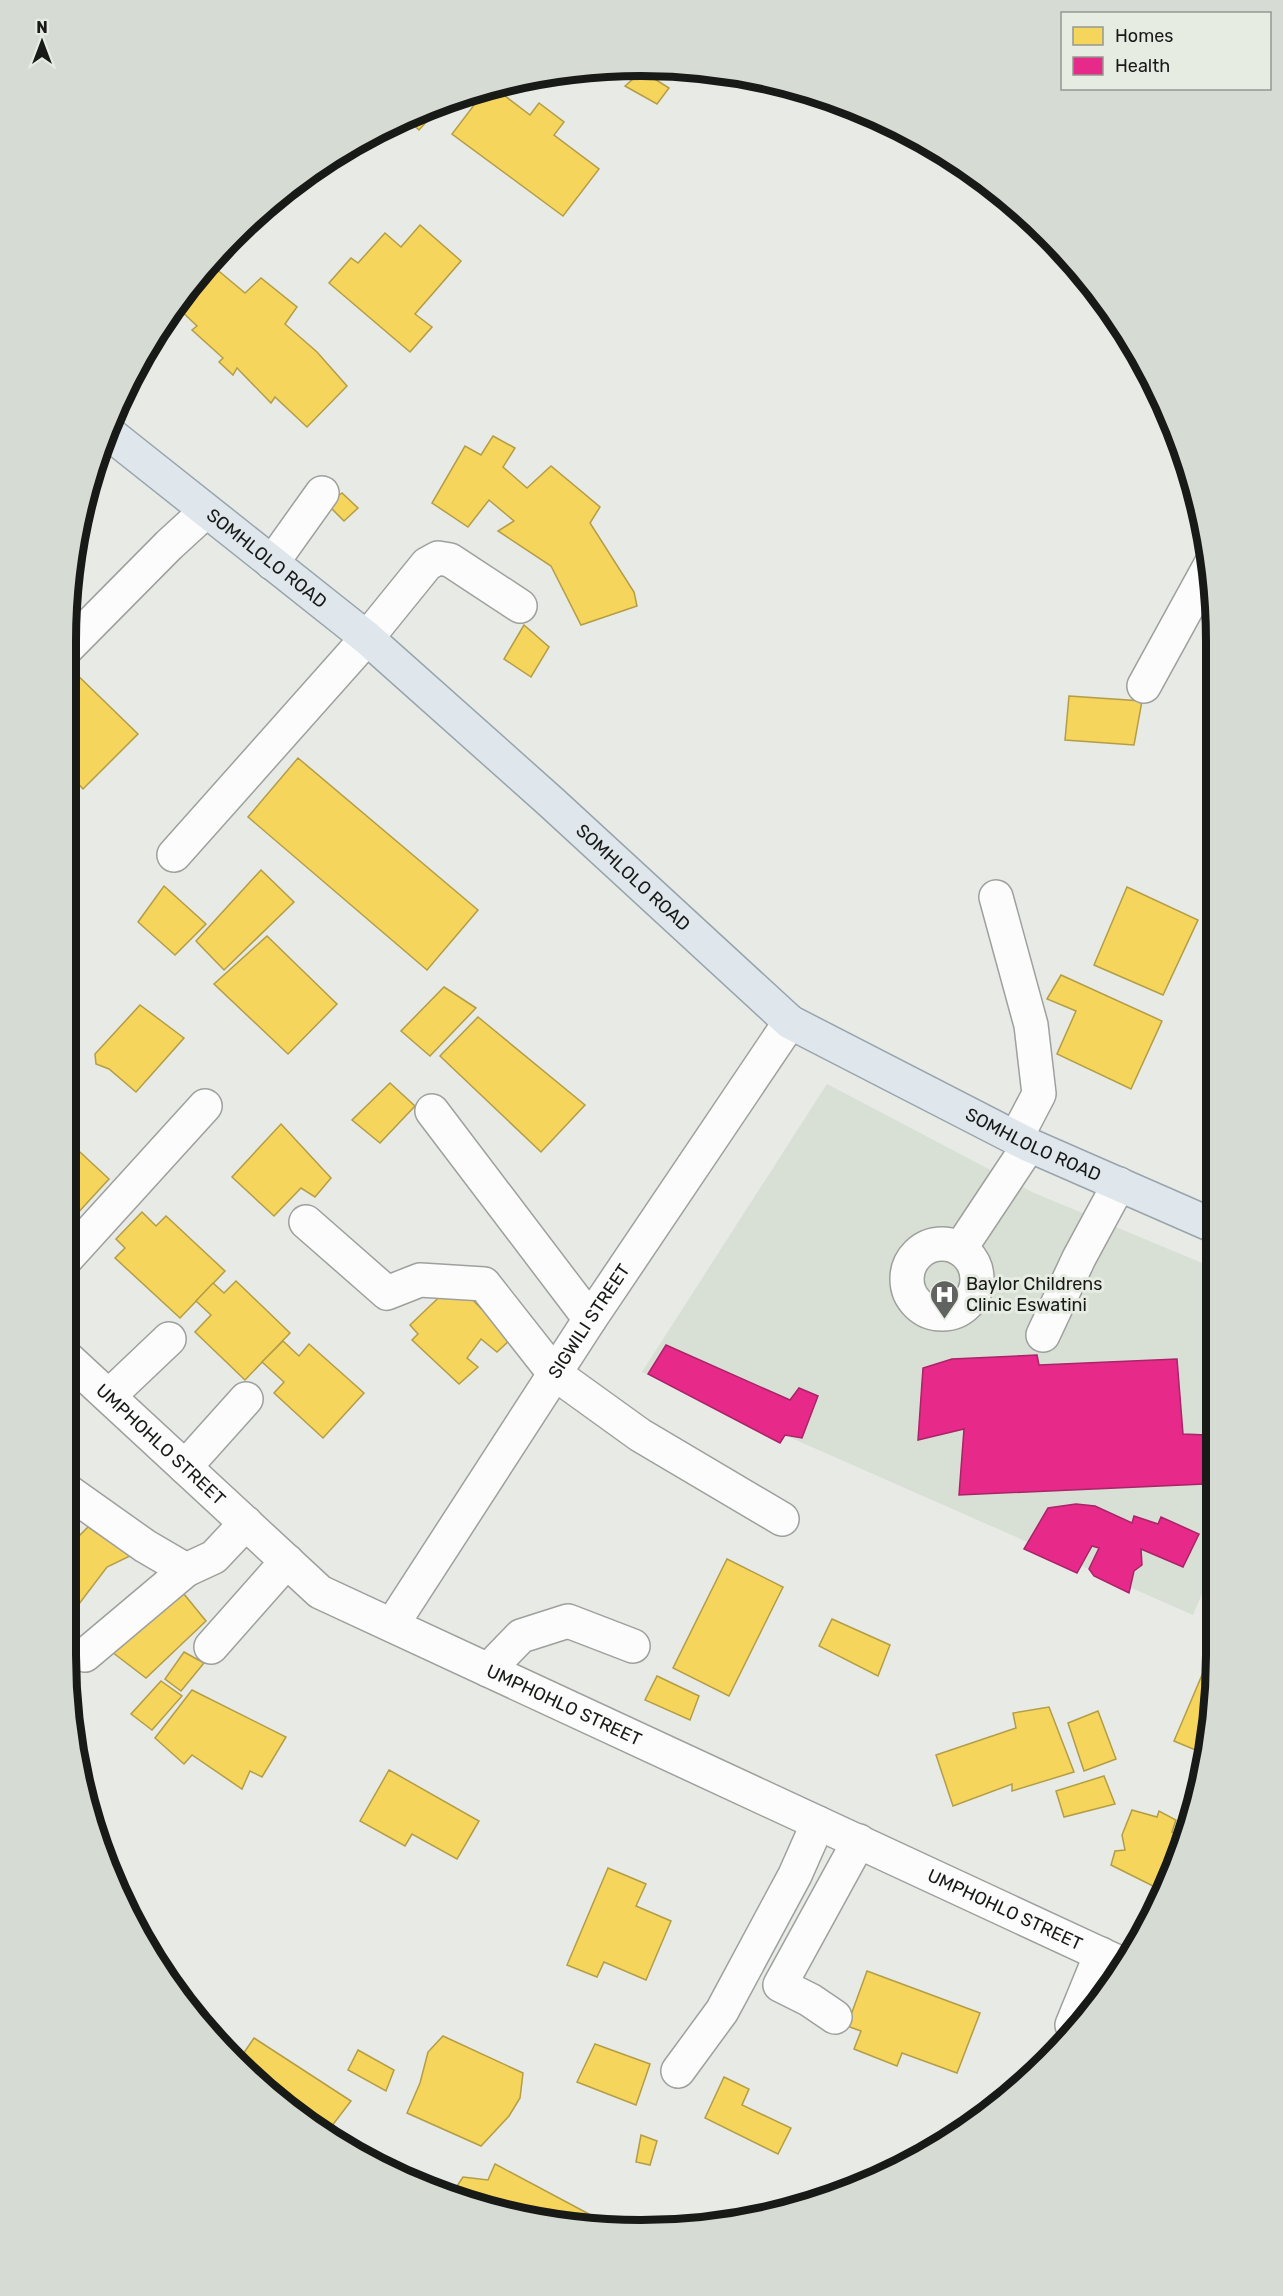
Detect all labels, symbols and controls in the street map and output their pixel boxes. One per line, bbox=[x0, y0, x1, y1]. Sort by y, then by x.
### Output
north arrow bbox=[12, 12, 72, 72]
legend bbox=[1061, 12, 1271, 90]
text: N bbox=[36, 18, 48, 37]
text: Homes bbox=[1115, 25, 1173, 47]
text: Health bbox=[1115, 55, 1170, 77]
street label: SOMHLOLO ROAD bbox=[202, 504, 331, 613]
street label: SOMHLOLO ROAD bbox=[571, 819, 695, 935]
street label: SOMHLOLO ROAD bbox=[962, 1103, 1104, 1186]
street label: SIGWILI STREET bbox=[543, 1260, 635, 1383]
place label: Baylor Childrens Clinic Eswatini bbox=[966, 1273, 1102, 1316]
hospital icon: Baylor Childrens Clinic Eswatini bbox=[929, 1278, 961, 1320]
street label: UMPHOHLO STREET bbox=[91, 1379, 230, 1510]
street label: UMPHOHLO STREET bbox=[483, 1660, 645, 1751]
street label: UMPHOHLO STREET bbox=[924, 1864, 1086, 1955]

